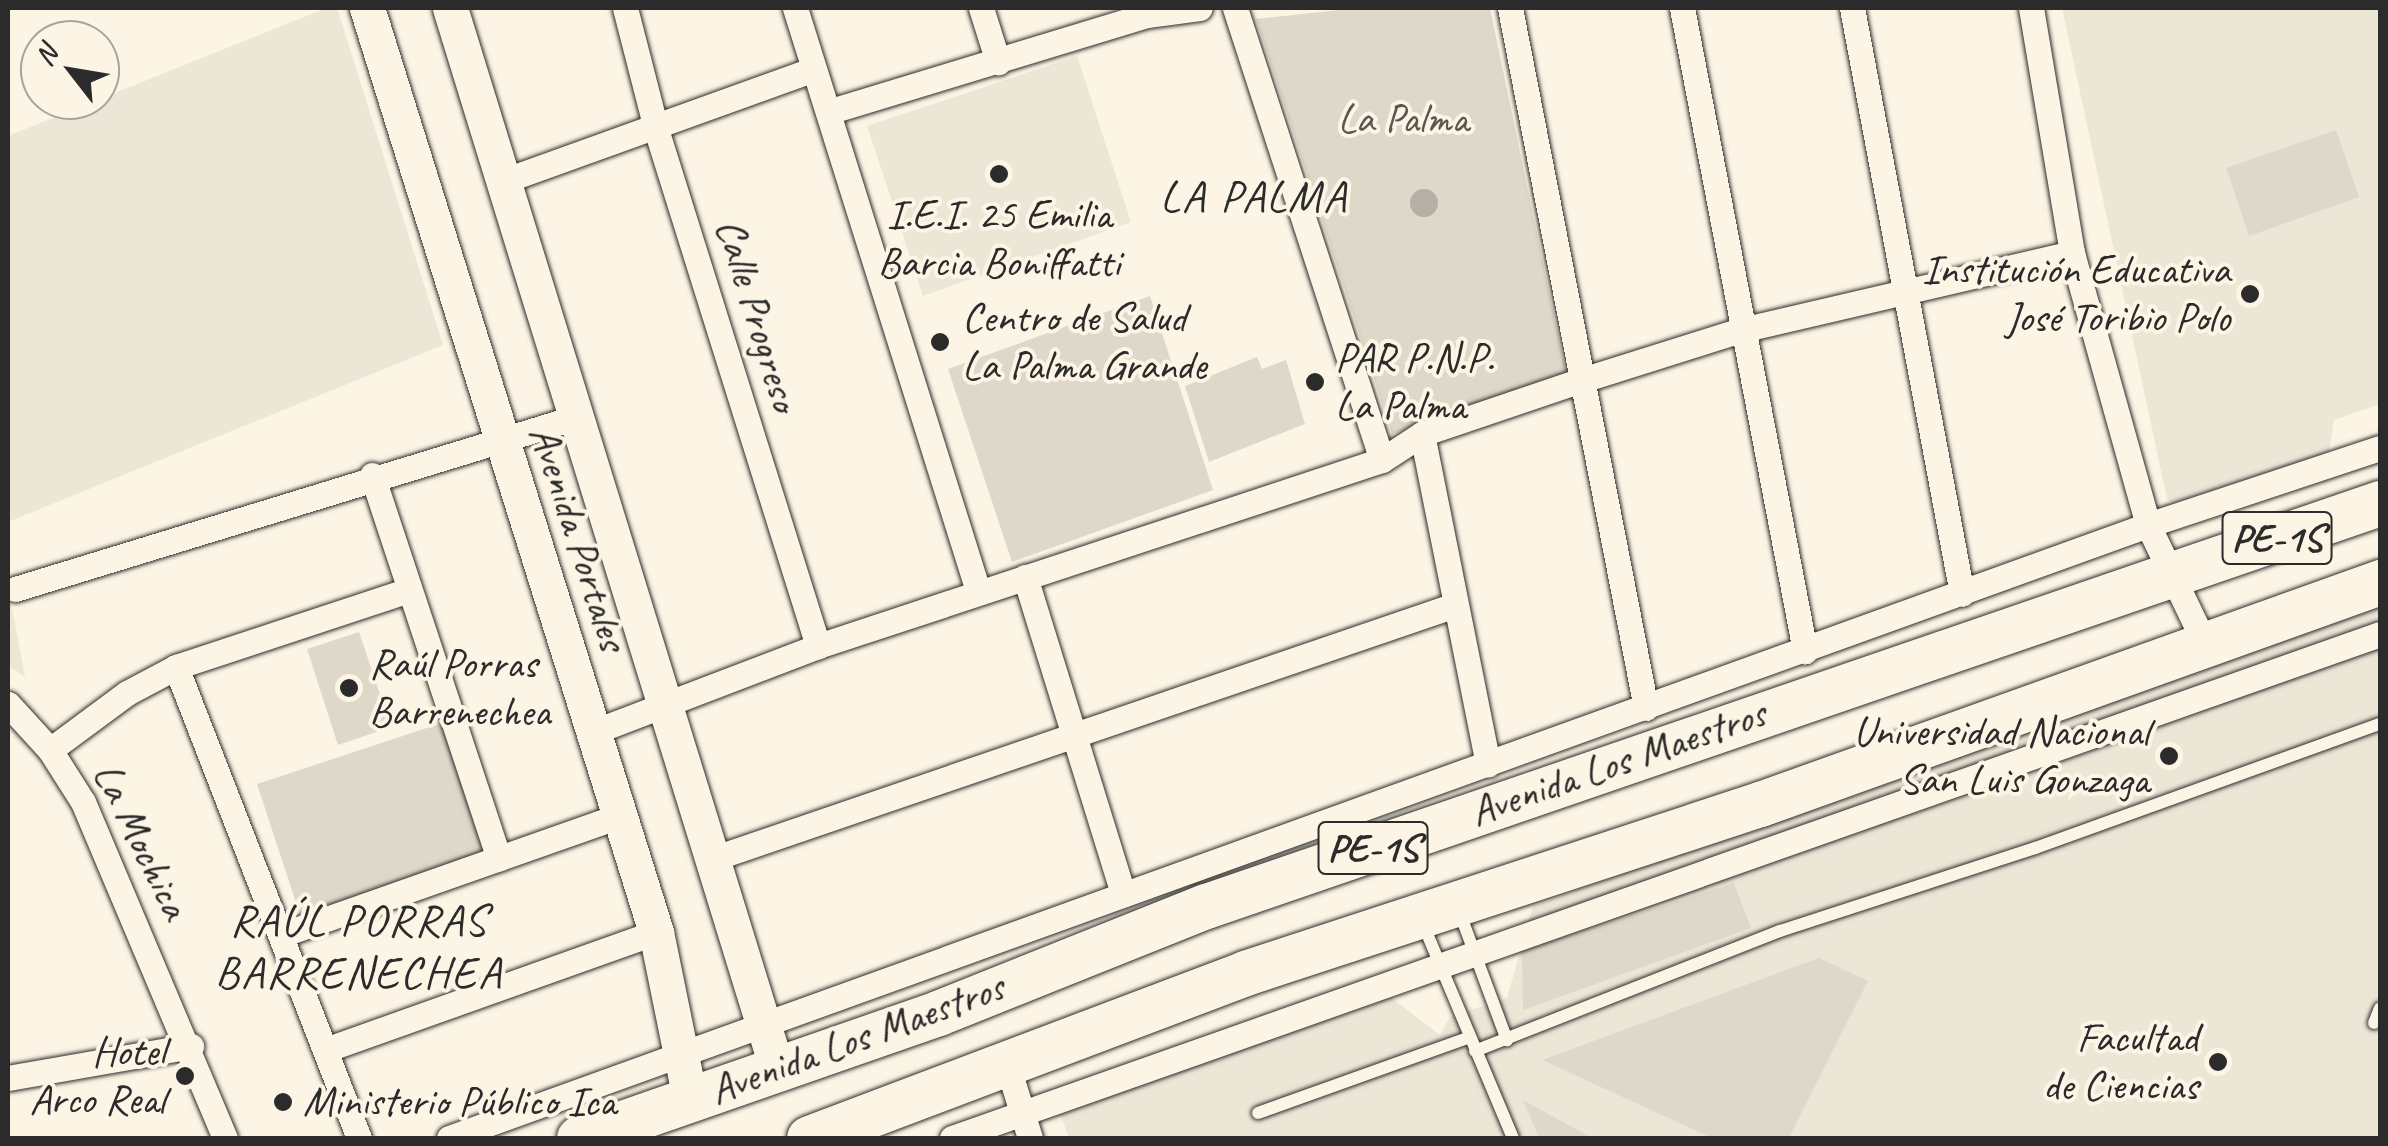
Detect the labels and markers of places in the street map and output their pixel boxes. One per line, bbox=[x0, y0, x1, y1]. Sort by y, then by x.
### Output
marker: I.E.I. 25 Emilia Barcia Boniffatti bbox=[988, 163, 1010, 185]
place label: I.E.I. 25 Emilia Barcia Boniffatti bbox=[878, 190, 1120, 288]
place label: Institución Educativa José Toribio Polo bbox=[1924, 245, 2230, 344]
marker: Institución Educativa José Toribio Polo bbox=[2239, 283, 2261, 305]
place label: Centro de Salud La Palma Grande bbox=[962, 293, 1207, 392]
marker: Centro de Salud La Palma Grande bbox=[927, 329, 953, 355]
place label: PAR P.N.P. La Palma bbox=[1335, 333, 1494, 432]
marker: PAR P.N.P. La Palma bbox=[1304, 371, 1326, 393]
place label: Raúl Porras Barrenechea bbox=[369, 639, 550, 738]
marker: Raúl Porras Barrenechea bbox=[338, 677, 360, 699]
place label: Universidad Nacional San Luis Gonzaga bbox=[1850, 707, 2149, 806]
marker: Universidad Nacional San Luis Gonzaga bbox=[2158, 745, 2180, 767]
place label: Facultad de Ciencias bbox=[2042, 1013, 2198, 1112]
place label: Hotel Arco Real bbox=[30, 1027, 165, 1126]
marker: Facultad de Ciencias bbox=[2207, 1051, 2229, 1073]
marker: Hotel Arco Real bbox=[174, 1065, 196, 1087]
place label: Ministerio Público Ica bbox=[303, 1077, 617, 1127]
marker: Ministerio Público Ica bbox=[272, 1091, 294, 1113]

